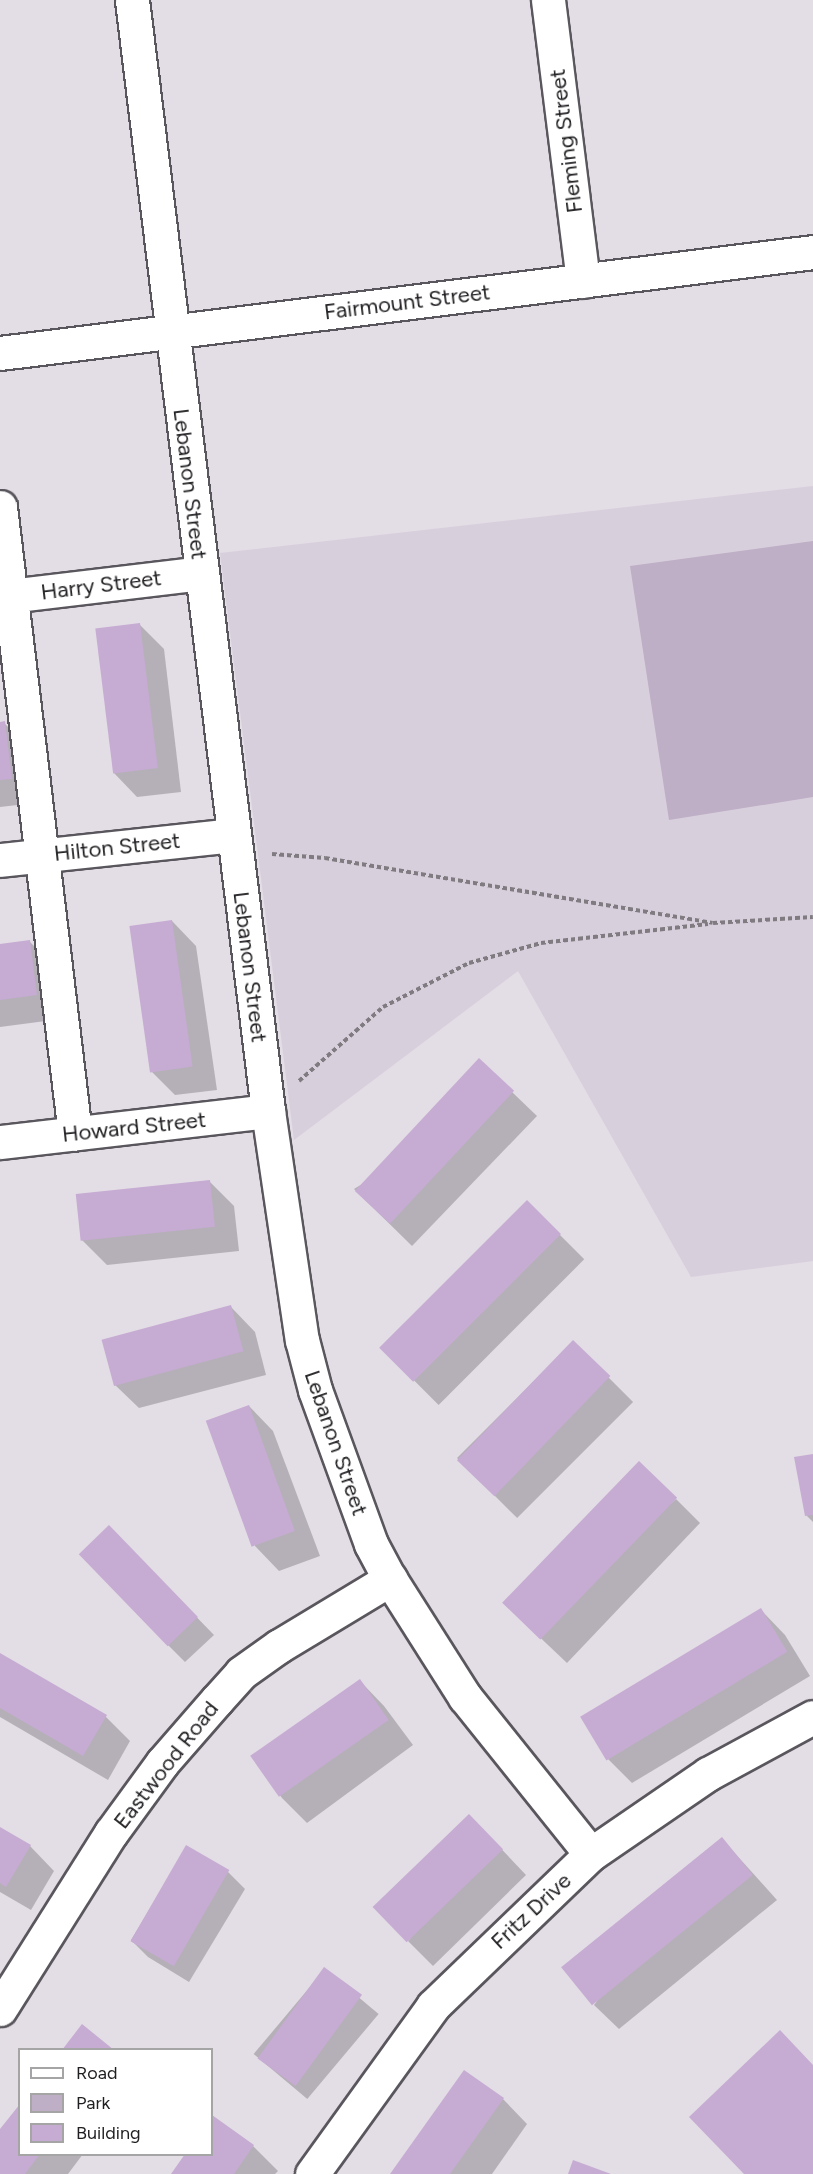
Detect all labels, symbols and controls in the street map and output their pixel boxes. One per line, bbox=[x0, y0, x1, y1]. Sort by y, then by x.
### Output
street label: Fleming Street bbox=[544, 68, 588, 214]
street label: Fairmount Street bbox=[323, 279, 491, 325]
street label: Lebanon Street bbox=[168, 407, 212, 561]
street label: Harry Street bbox=[39, 565, 163, 605]
street label: Hilton Street bbox=[53, 827, 181, 867]
street label: Lebanon Street bbox=[228, 890, 272, 1044]
street label: Howard Street bbox=[61, 1106, 207, 1148]
street label: Lebanon Street bbox=[299, 1367, 373, 1519]
street label: Eastwood Road bbox=[108, 1696, 224, 1834]
street label: Fritz Drive bbox=[486, 1867, 576, 1955]
legend bbox=[18, 2048, 213, 2156]
text: Road bbox=[76, 2062, 117, 2084]
text: Park bbox=[76, 2092, 110, 2114]
text: Building bbox=[76, 2122, 141, 2144]

